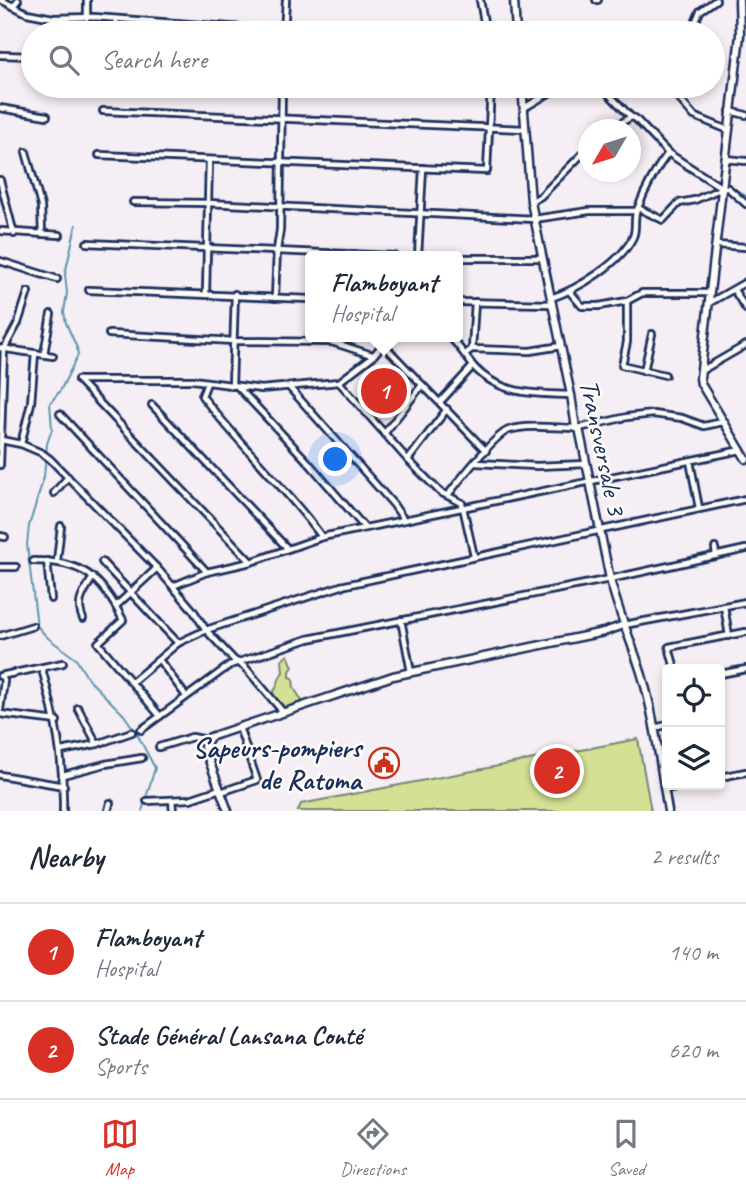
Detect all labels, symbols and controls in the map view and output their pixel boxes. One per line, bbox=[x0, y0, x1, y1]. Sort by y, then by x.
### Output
search box bbox=[21, 21, 725, 98]
icon: search bbox=[45, 41, 83, 79]
text: Search here bbox=[101, 43, 207, 76]
north arrow bbox=[578, 119, 641, 182]
popup bbox=[305, 251, 463, 342]
text: Flamboyant bbox=[331, 266, 437, 299]
text: Hospital bbox=[331, 299, 394, 328]
pin: 1 bbox=[361, 365, 407, 417]
street label: Transversale 3 bbox=[572, 376, 635, 520]
your location bbox=[318, 442, 352, 476]
map controls bbox=[662, 664, 725, 790]
button: locate bbox=[662, 664, 725, 727]
button: layers bbox=[662, 727, 725, 790]
place label: Sapeurs-pompiers de Ratoma bbox=[192, 730, 364, 797]
pin: 2 bbox=[534, 745, 580, 797]
public building icon: Sapeurs-pompiers de Ratoma bbox=[367, 746, 401, 780]
text: Nearby bbox=[28, 838, 104, 876]
text: 2 results bbox=[651, 842, 718, 871]
text: Flamboyant bbox=[95, 921, 201, 954]
text: 1 bbox=[46, 938, 56, 967]
text: 140 m bbox=[669, 938, 718, 967]
text: Hospital bbox=[95, 954, 158, 983]
text: Stade Général Lansana Conté bbox=[95, 1019, 362, 1052]
text: 2 bbox=[46, 1036, 56, 1065]
text: 620 m bbox=[669, 1036, 718, 1065]
text: Sports bbox=[95, 1052, 147, 1081]
tab: Map bbox=[101, 1115, 139, 1181]
tab: Directions bbox=[340, 1115, 406, 1181]
tab: Saved bbox=[607, 1115, 645, 1181]

